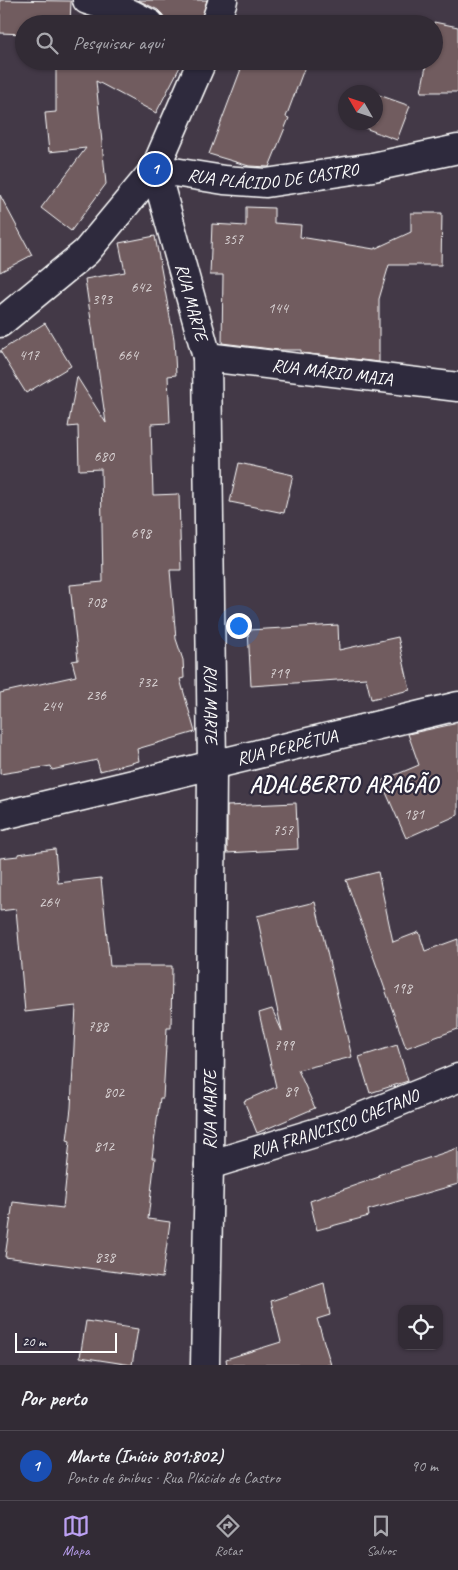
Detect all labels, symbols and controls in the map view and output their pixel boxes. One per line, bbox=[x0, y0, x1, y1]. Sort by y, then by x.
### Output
search box bbox=[15, 15, 443, 70]
icon: search bbox=[33, 29, 61, 57]
text: Pesquisar aqui bbox=[73, 31, 163, 55]
north arrow bbox=[338, 85, 383, 130]
pin: 1 bbox=[139, 150, 171, 188]
street label: RUA PLÁCIDO DE CASTRO bbox=[186, 158, 362, 194]
house number: 357 bbox=[223, 230, 244, 249]
street label: RUA MARTE bbox=[171, 261, 214, 345]
house number: 642 bbox=[131, 278, 152, 297]
house number: 393 bbox=[92, 290, 113, 309]
house number: 144 bbox=[268, 299, 289, 318]
house number: 417 bbox=[19, 346, 40, 365]
house number: 664 bbox=[118, 346, 139, 365]
street label: RUA MÁRIO MAIA bbox=[271, 354, 395, 390]
house number: 680 bbox=[94, 447, 115, 466]
house number: 698 bbox=[131, 524, 152, 543]
house number: 708 bbox=[86, 593, 107, 612]
your location bbox=[226, 613, 252, 639]
street label: RUA MARTE bbox=[200, 664, 223, 746]
house number: 719 bbox=[269, 664, 290, 683]
house number: 732 bbox=[137, 673, 158, 692]
house number: 236 bbox=[86, 686, 107, 705]
house number: 244 bbox=[42, 697, 63, 716]
street label: RUA PERPÉTUA bbox=[234, 724, 340, 770]
district label: ADALBERTO ARAGÃO bbox=[250, 771, 440, 799]
house number: 181 bbox=[404, 805, 425, 824]
house number: 757 bbox=[273, 821, 294, 840]
house number: 264 bbox=[39, 893, 60, 912]
house number: 198 bbox=[392, 979, 413, 998]
house number: 788 bbox=[88, 1017, 109, 1036]
house number: 799 bbox=[274, 1036, 295, 1055]
street label: RUA MARTE bbox=[199, 1068, 221, 1149]
house number: 89 bbox=[284, 1082, 299, 1101]
house number: 802 bbox=[104, 1083, 125, 1102]
street label: RUA FRANCISCO CAETANO bbox=[247, 1083, 424, 1163]
house number: 812 bbox=[94, 1137, 115, 1156]
house number: 838 bbox=[95, 1248, 116, 1267]
map controls bbox=[398, 1305, 443, 1350]
button: locate bbox=[398, 1305, 443, 1350]
scale bar bbox=[15, 1330, 118, 1353]
text: 20 m bbox=[22, 1333, 46, 1350]
text: Por perto bbox=[20, 1385, 87, 1411]
text: Marte (Início 801;802) bbox=[67, 1444, 223, 1468]
text: 1 bbox=[32, 1456, 40, 1476]
text: 90 m bbox=[411, 1456, 438, 1476]
text: Ponto de ônibus · Rua Plácido de Castro bbox=[67, 1468, 280, 1488]
tab: Mapa bbox=[62, 1512, 90, 1559]
tab: Rotas bbox=[214, 1512, 242, 1559]
tab: Salvos bbox=[366, 1512, 396, 1559]

